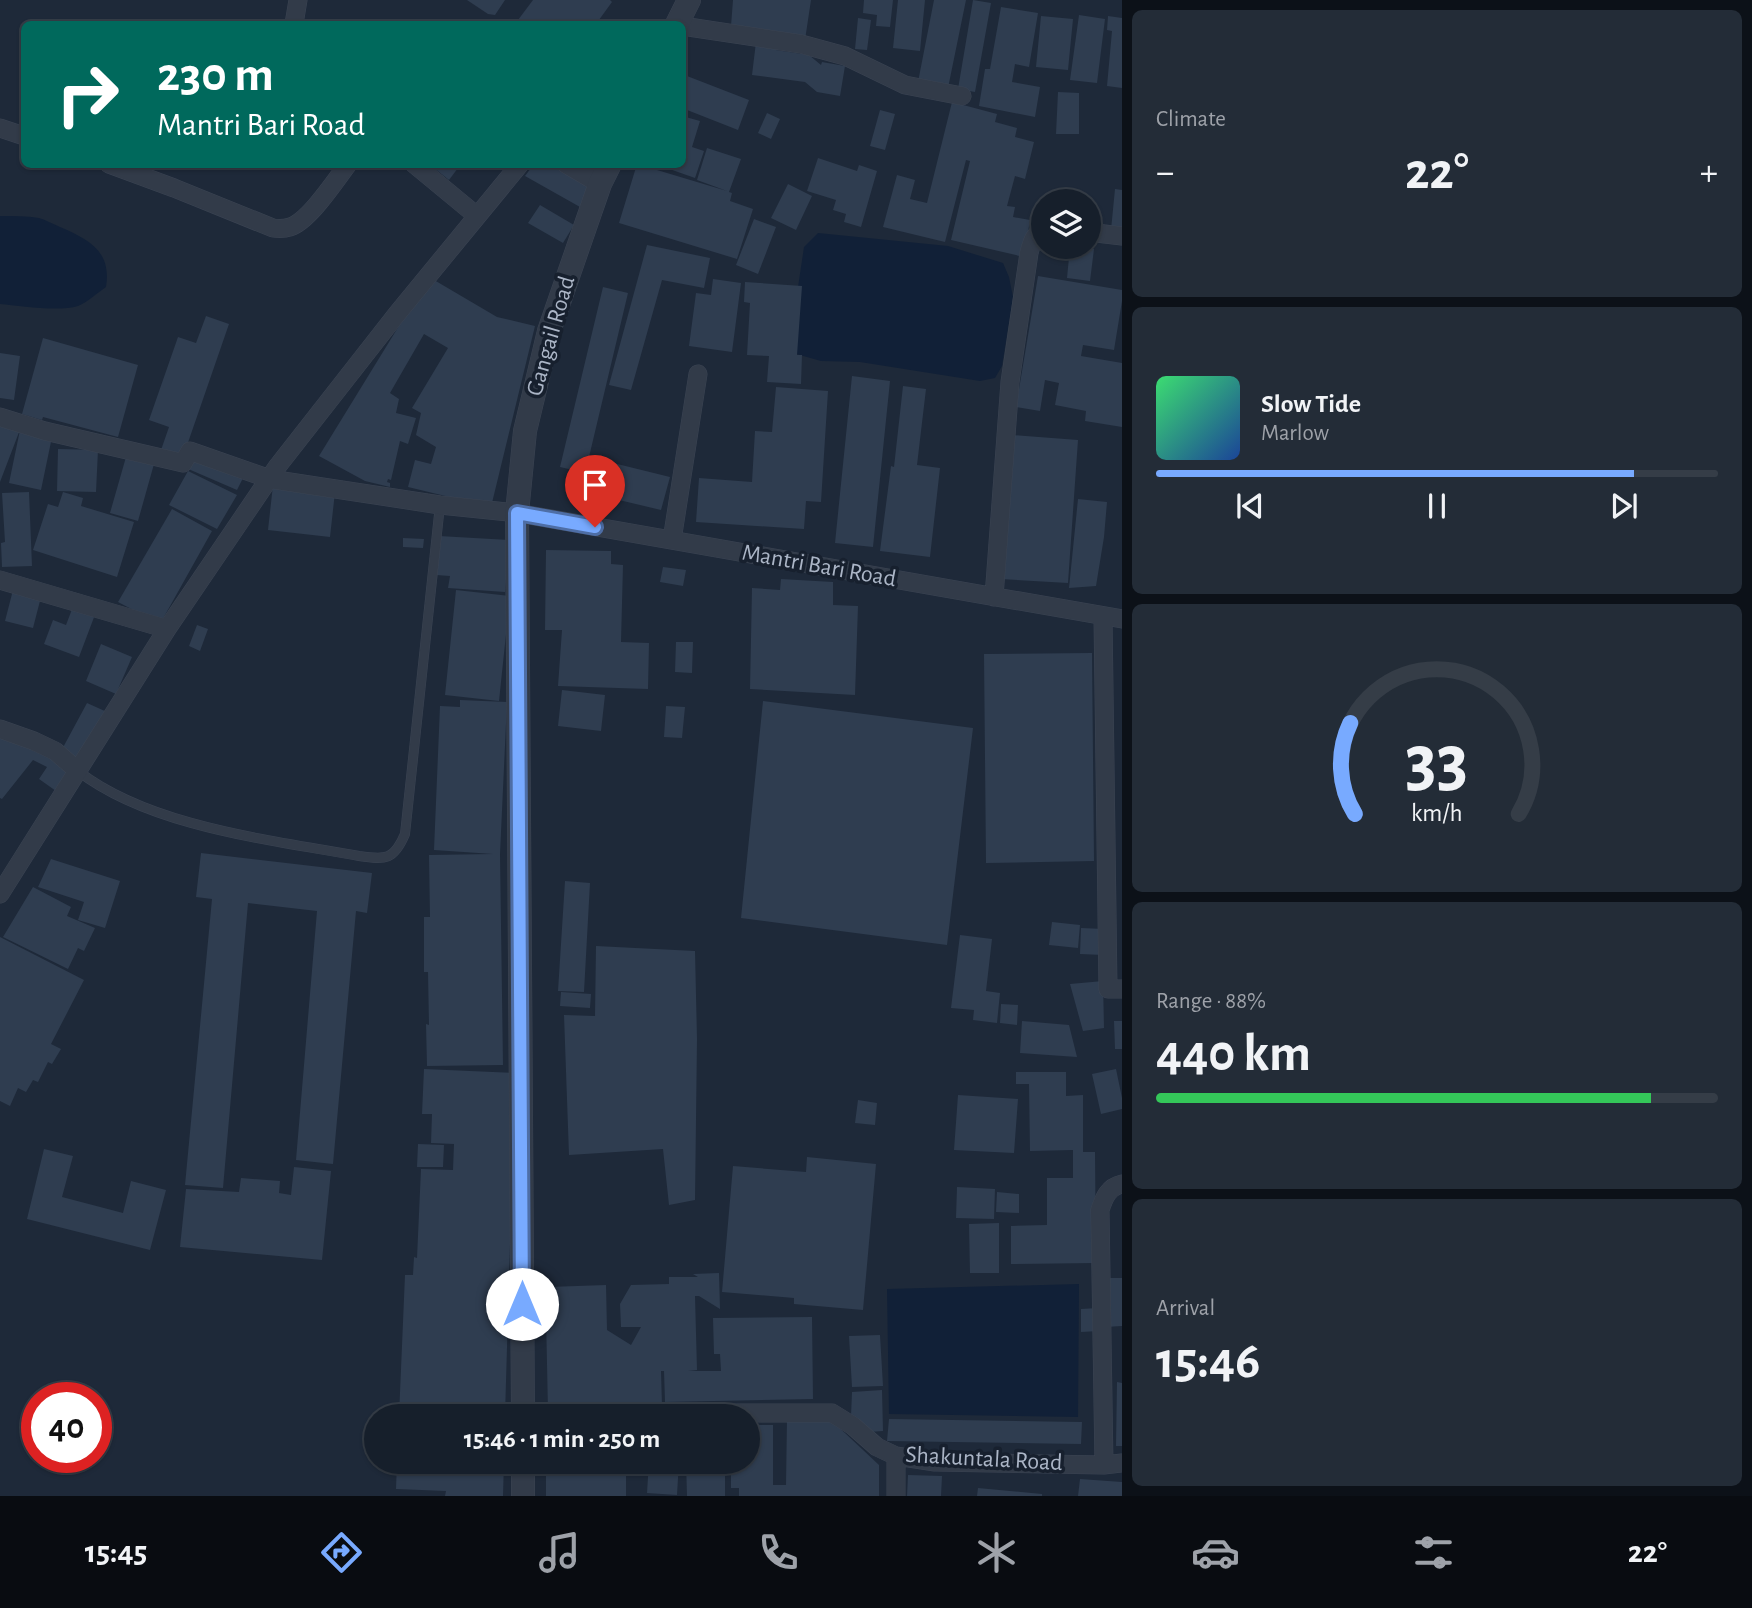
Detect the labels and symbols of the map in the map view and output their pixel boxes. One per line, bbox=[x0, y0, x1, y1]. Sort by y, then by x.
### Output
street label: Gangail Road bbox=[522, 273, 580, 399]
pin bbox=[565, 455, 625, 527]
street label: Mantri Bari Road bbox=[740, 541, 898, 591]
position arrow bbox=[485, 1267, 559, 1341]
speed limit sign: 40 bbox=[21, 1382, 112, 1473]
street label: Shakuntala Road bbox=[905, 1443, 1063, 1475]

